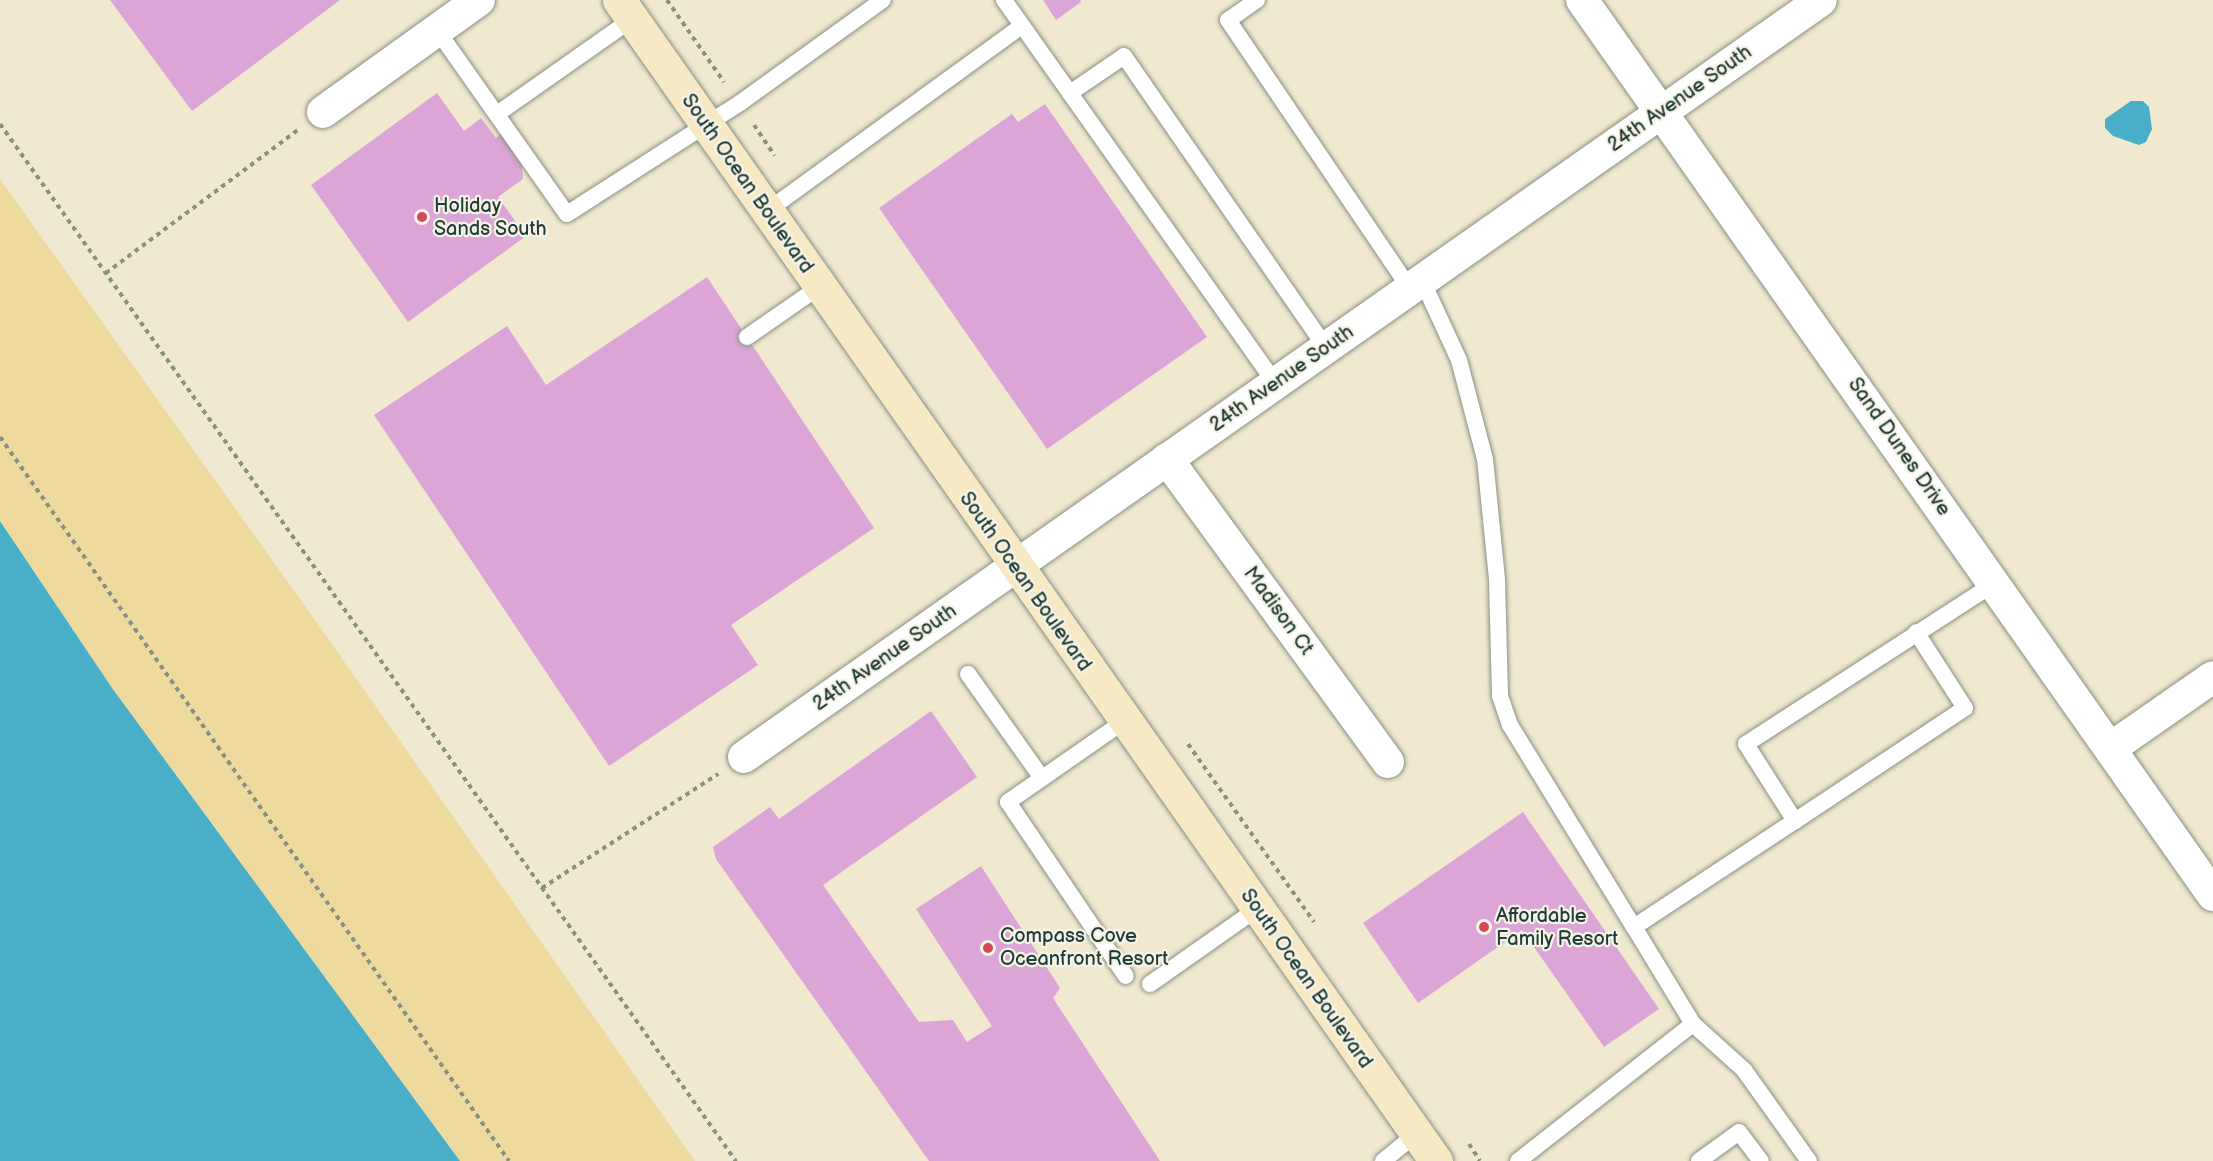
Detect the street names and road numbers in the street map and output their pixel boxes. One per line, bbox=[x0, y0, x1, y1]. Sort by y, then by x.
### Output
street label: 24th Avenue South bbox=[1603, 40, 1757, 158]
street label: South Ocean Boulevard bbox=[676, 90, 818, 278]
street label: 24th Avenue South bbox=[1205, 320, 1359, 438]
street label: Sand Dunes Drive bbox=[1842, 373, 1956, 521]
street label: South Ocean Boulevard bbox=[954, 488, 1096, 676]
street label: Madison Ct bbox=[1238, 562, 1318, 660]
street label: 24th Avenue South bbox=[808, 599, 962, 717]
street label: South Ocean Boulevard bbox=[1235, 885, 1377, 1073]

